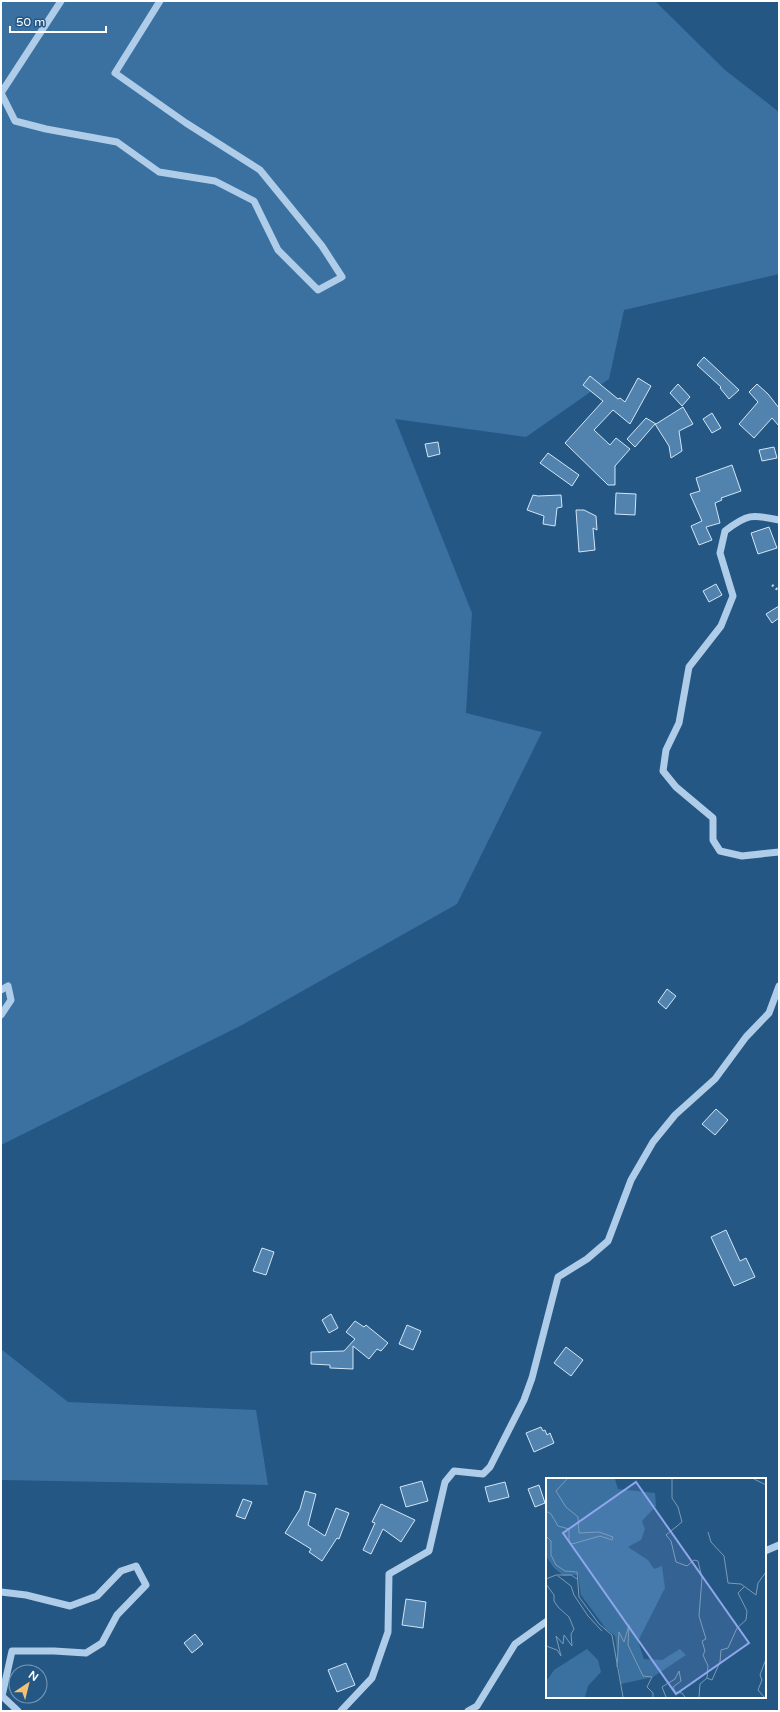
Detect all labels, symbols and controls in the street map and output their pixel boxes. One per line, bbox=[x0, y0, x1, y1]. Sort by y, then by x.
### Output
scale bar bbox=[10, 8, 106, 34]
text: 50 m bbox=[16, 15, 45, 29]
inset map bbox=[546, 1478, 766, 1698]
north arrow bbox=[8, 1664, 48, 1704]
text: N bbox=[26, 1668, 41, 1684]

